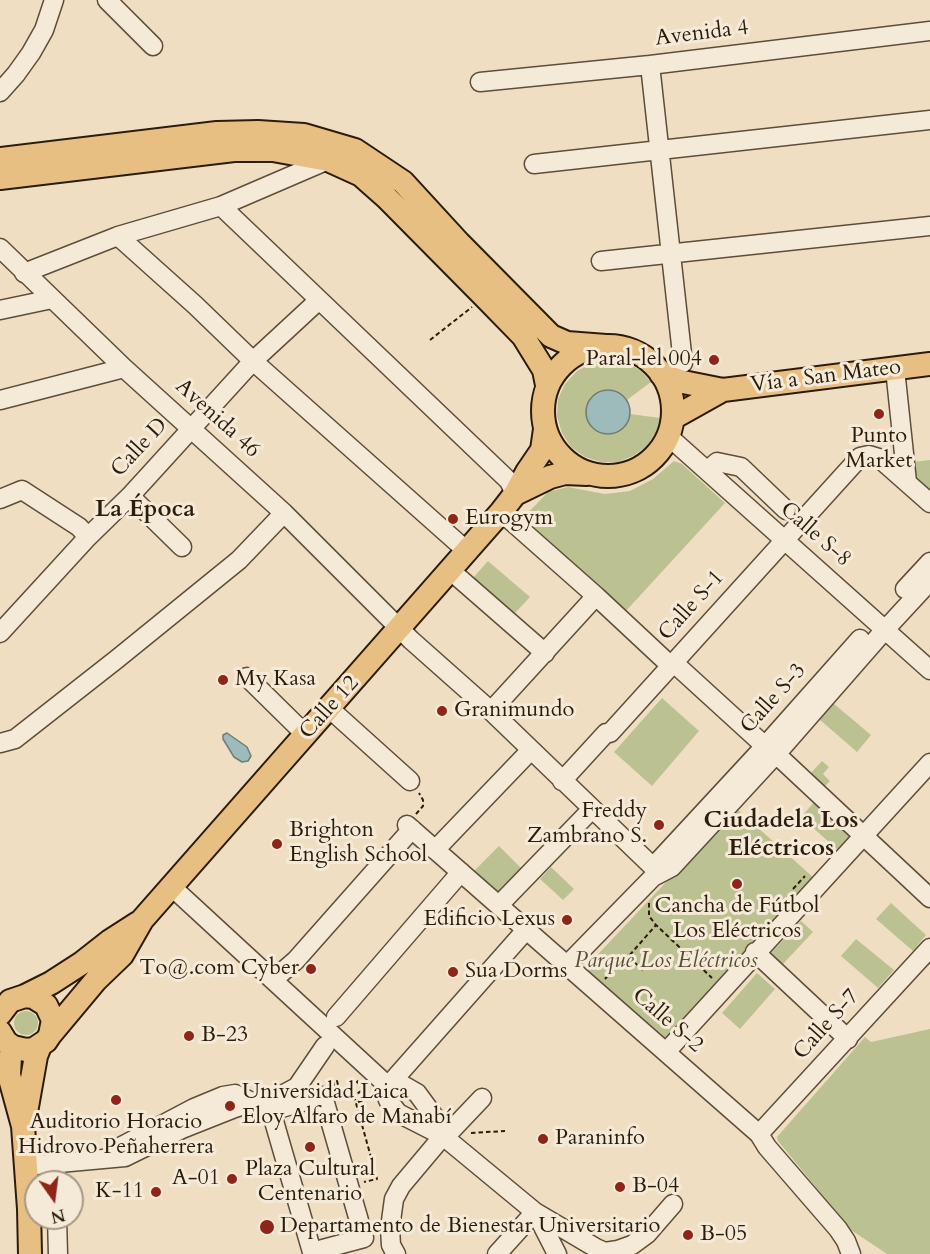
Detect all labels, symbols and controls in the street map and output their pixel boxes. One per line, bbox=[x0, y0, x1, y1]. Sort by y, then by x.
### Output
street label: Avenida 4 bbox=[654, 15, 750, 53]
place label: Paral-lel 004 bbox=[586, 347, 702, 373]
marker: Paral-lel 004 bbox=[707, 353, 721, 367]
street label: Vía a San Mateo bbox=[749, 355, 903, 399]
street label: Avenida 46 bbox=[169, 374, 265, 464]
marker: Punto Market bbox=[872, 407, 886, 421]
street label: Calle D bbox=[106, 413, 174, 483]
place label: Punto Market bbox=[846, 424, 912, 476]
district label: La Época bbox=[95, 496, 195, 524]
street label: Calle S-8 bbox=[774, 497, 856, 573]
place label: Eurogym bbox=[465, 506, 553, 532]
marker: Eurogym bbox=[446, 512, 460, 526]
street label: Calle S-1 bbox=[654, 565, 730, 647]
street label: Calle S-3 bbox=[736, 658, 812, 740]
place label: My Kasa bbox=[235, 667, 316, 693]
street label: Calle 12 bbox=[295, 671, 365, 745]
marker: My Kasa bbox=[216, 673, 230, 687]
place label: Granimundo bbox=[454, 698, 574, 724]
marker: Granimundo bbox=[435, 704, 449, 718]
place label: Freddy Zambrano S. bbox=[527, 799, 647, 850]
district label: Ciudadela Los Eléctricos bbox=[704, 807, 858, 863]
place label: Brighton English School bbox=[289, 818, 427, 870]
marker: Freddy Zambrano S. bbox=[652, 818, 666, 832]
marker: Brighton English School bbox=[270, 837, 284, 851]
marker: Cancha de Fútbol Los Eléctricos bbox=[730, 877, 744, 891]
place label: Cancha de Fútbol Los Eléctricos bbox=[655, 894, 819, 945]
place label: Edificio Lexus bbox=[423, 907, 555, 933]
marker: Edificio Lexus bbox=[560, 913, 574, 927]
park label: Parque Los Eléctricos bbox=[574, 949, 758, 975]
place label: To@.com Cyber bbox=[139, 956, 299, 982]
place label: Sua Dorms bbox=[465, 959, 567, 985]
marker: To@.com Cyber bbox=[304, 962, 318, 976]
marker: Sua Dorms bbox=[446, 965, 460, 979]
street label: Calle S-2 bbox=[626, 983, 708, 1059]
street label: Calle S-7 bbox=[789, 984, 865, 1066]
place label: B-23 bbox=[201, 1023, 248, 1049]
marker: B-23 bbox=[182, 1029, 196, 1043]
place label: Universidad Laica Eloy Alfaro de Manabí bbox=[242, 1080, 452, 1132]
marker: Auditorio Horacio Hidrovo Peñaherrera bbox=[109, 1093, 123, 1107]
marker: Universidad Laica Eloy Alfaro de Manabí bbox=[223, 1099, 237, 1113]
place label: Auditorio Horacio Hidrovo Peñaherrera bbox=[18, 1110, 214, 1162]
place label: Paraninfo bbox=[555, 1126, 645, 1152]
marker: Paraninfo bbox=[536, 1132, 550, 1146]
marker: Plaza Cultural Centenario bbox=[303, 1140, 317, 1154]
place label: Plaza Cultural Centenario bbox=[245, 1157, 375, 1208]
place label: A-01 bbox=[172, 1166, 220, 1192]
north arrow bbox=[24, 1170, 84, 1230]
marker: A-01 bbox=[225, 1172, 239, 1186]
place label: B-04 bbox=[632, 1174, 679, 1200]
place label: K-11 bbox=[95, 1179, 144, 1205]
marker: B-04 bbox=[613, 1180, 627, 1194]
marker: K-11 bbox=[149, 1185, 163, 1199]
text: N bbox=[48, 1203, 67, 1228]
place label: Departamento de Bienestar Universitario bbox=[280, 1214, 660, 1240]
marker: Departamento de Bienestar Universitario bbox=[258, 1218, 276, 1236]
place label: B-05 bbox=[700, 1222, 747, 1248]
marker: B-05 bbox=[681, 1228, 695, 1242]

